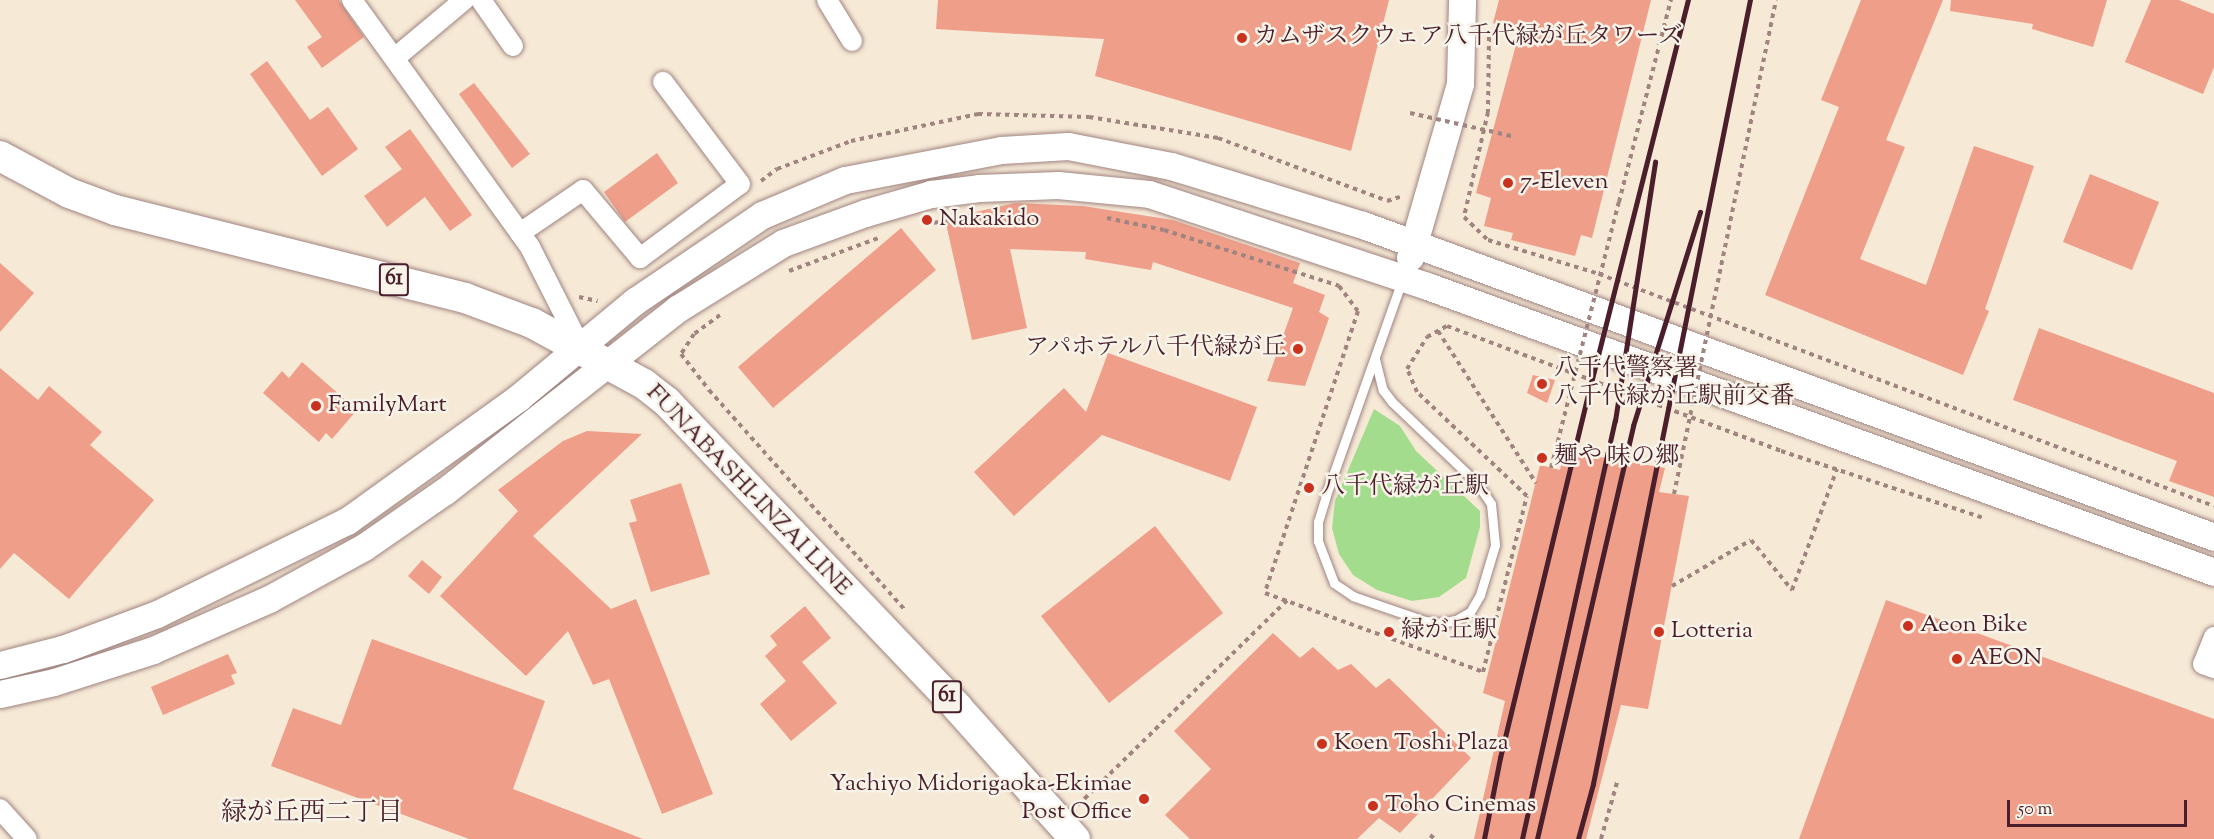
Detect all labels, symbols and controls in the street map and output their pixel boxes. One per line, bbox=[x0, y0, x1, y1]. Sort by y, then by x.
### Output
place label: カムザスクウェア八千代緑が丘タワーズ bbox=[1254, 24, 1686, 52]
marker: カムザスクウェア八千代緑が丘タワーズ bbox=[1235, 31, 1249, 45]
place label: 7-Eleven bbox=[1520, 169, 1609, 197]
marker: 7-Eleven bbox=[1501, 176, 1515, 190]
place label: Nakakido bbox=[939, 206, 1039, 234]
marker: Nakakido bbox=[920, 213, 934, 227]
road number: 61 bbox=[378, 261, 410, 299]
place label: アパホテル八千代緑が丘 bbox=[1022, 335, 1286, 363]
marker: アパホテル八千代緑が丘 bbox=[1291, 342, 1305, 356]
place label: 八千代警察署 八千代緑が丘駅前交番 bbox=[1554, 356, 1794, 412]
marker: 八千代警察署 八千代緑が丘駅前交番 bbox=[1535, 377, 1549, 391]
street label: FUNABASHI-INZAI LINE bbox=[639, 379, 857, 603]
place label: FamilyMart bbox=[328, 392, 447, 420]
marker: FamilyMart bbox=[309, 399, 323, 413]
place label: 麺や 味の郷 bbox=[1554, 444, 1679, 472]
marker: 麺や 味の郷 bbox=[1535, 451, 1549, 465]
place label: 八千代緑が丘駅 bbox=[1321, 474, 1489, 502]
marker: 八千代緑が丘駅 bbox=[1302, 481, 1316, 495]
place label: Aeon Bike bbox=[1920, 612, 2028, 640]
place label: 緑が丘駅 bbox=[1401, 618, 1497, 646]
place label: Lotteria bbox=[1671, 618, 1753, 646]
marker: Aeon Bike bbox=[1901, 619, 1915, 633]
marker: 緑が丘駅 bbox=[1382, 625, 1396, 639]
marker: Lotteria bbox=[1652, 625, 1666, 639]
place label: AEON bbox=[1969, 645, 2042, 673]
marker: AEON bbox=[1950, 652, 1964, 666]
road number: 61 bbox=[930, 678, 964, 716]
place label: Koen Toshi Plaza bbox=[1334, 730, 1509, 758]
marker: Koen Toshi Plaza bbox=[1315, 737, 1329, 751]
place label: Yachiyo Midorigaoka-Ekimae Post Office bbox=[830, 771, 1132, 827]
scale bar bbox=[2010, 788, 2190, 826]
marker: Yachiyo Midorigaoka-Ekimae Post Office bbox=[1137, 792, 1151, 806]
place label: Toho Cinemas bbox=[1385, 792, 1536, 820]
text: 50 m bbox=[2018, 797, 2052, 823]
district label: 緑が丘西二丁目 bbox=[221, 798, 403, 830]
marker: Toho Cinemas bbox=[1366, 799, 1380, 813]

